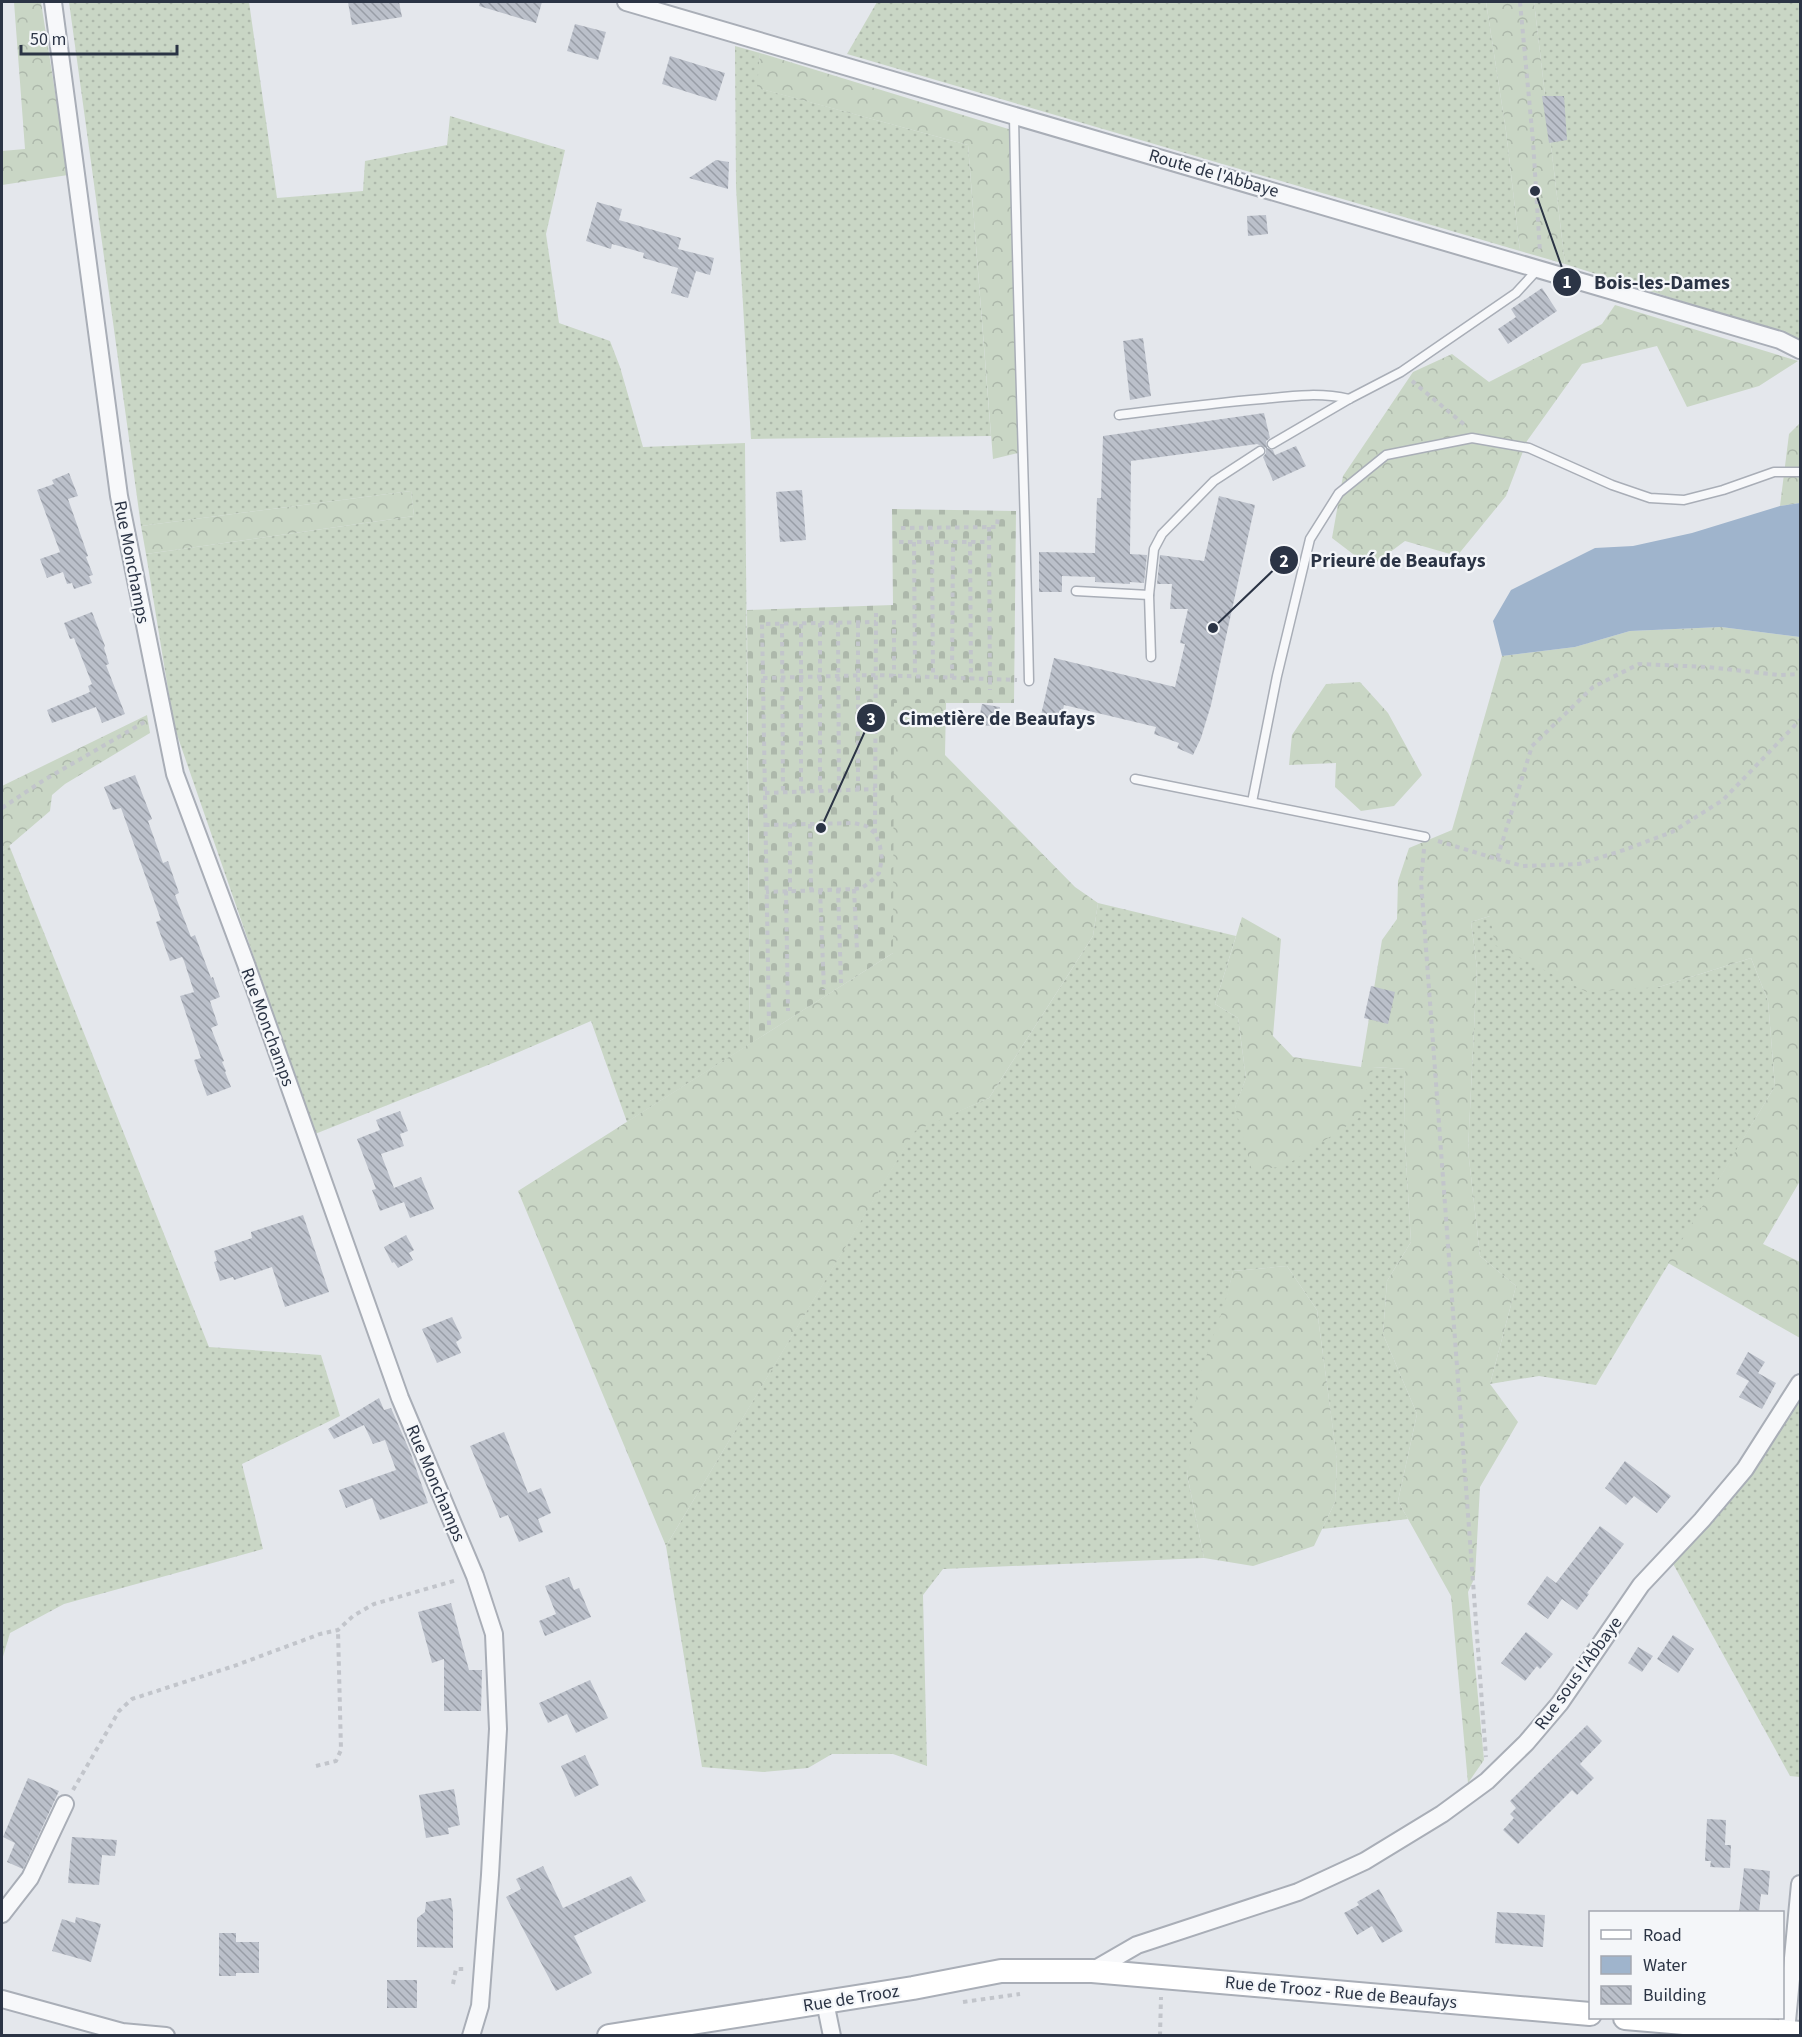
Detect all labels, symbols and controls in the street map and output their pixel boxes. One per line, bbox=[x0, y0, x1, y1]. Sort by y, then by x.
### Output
scale bar bbox=[21, 18, 177, 56]
text: 50 m bbox=[30, 27, 66, 52]
street label: Route de l'Abbaye bbox=[1146, 143, 1282, 204]
callout: Bois-les-Dames bbox=[1552, 263, 1741, 301]
text: Bois-les-Dames bbox=[1594, 269, 1730, 297]
text: 1 bbox=[1562, 270, 1572, 295]
street label: Rue Monchamps bbox=[107, 498, 156, 626]
callout: Prieuré de Beaufays bbox=[1269, 541, 1498, 579]
text: Prieuré de Beaufays bbox=[1310, 547, 1486, 575]
text: 2 bbox=[1279, 549, 1289, 574]
callout: Cimetière de Beaufays bbox=[856, 699, 1107, 737]
text: Cimetière de Beaufays bbox=[899, 705, 1095, 733]
text: 3 bbox=[866, 707, 876, 732]
street label: Rue Monchamps bbox=[234, 964, 301, 1090]
street label: Rue Monchamps bbox=[400, 1421, 471, 1545]
street label: Rue sous l'Abbaye bbox=[1529, 1611, 1628, 1735]
legend bbox=[1589, 1911, 1784, 2019]
text: Road bbox=[1643, 1923, 1682, 1948]
text: Water bbox=[1643, 1953, 1687, 1978]
street label: Rue de Trooz - Rue de Beaufays bbox=[1224, 1970, 1458, 2015]
street label: Rue de Trooz bbox=[801, 1979, 901, 2018]
text: Building bbox=[1643, 1983, 1706, 2008]

